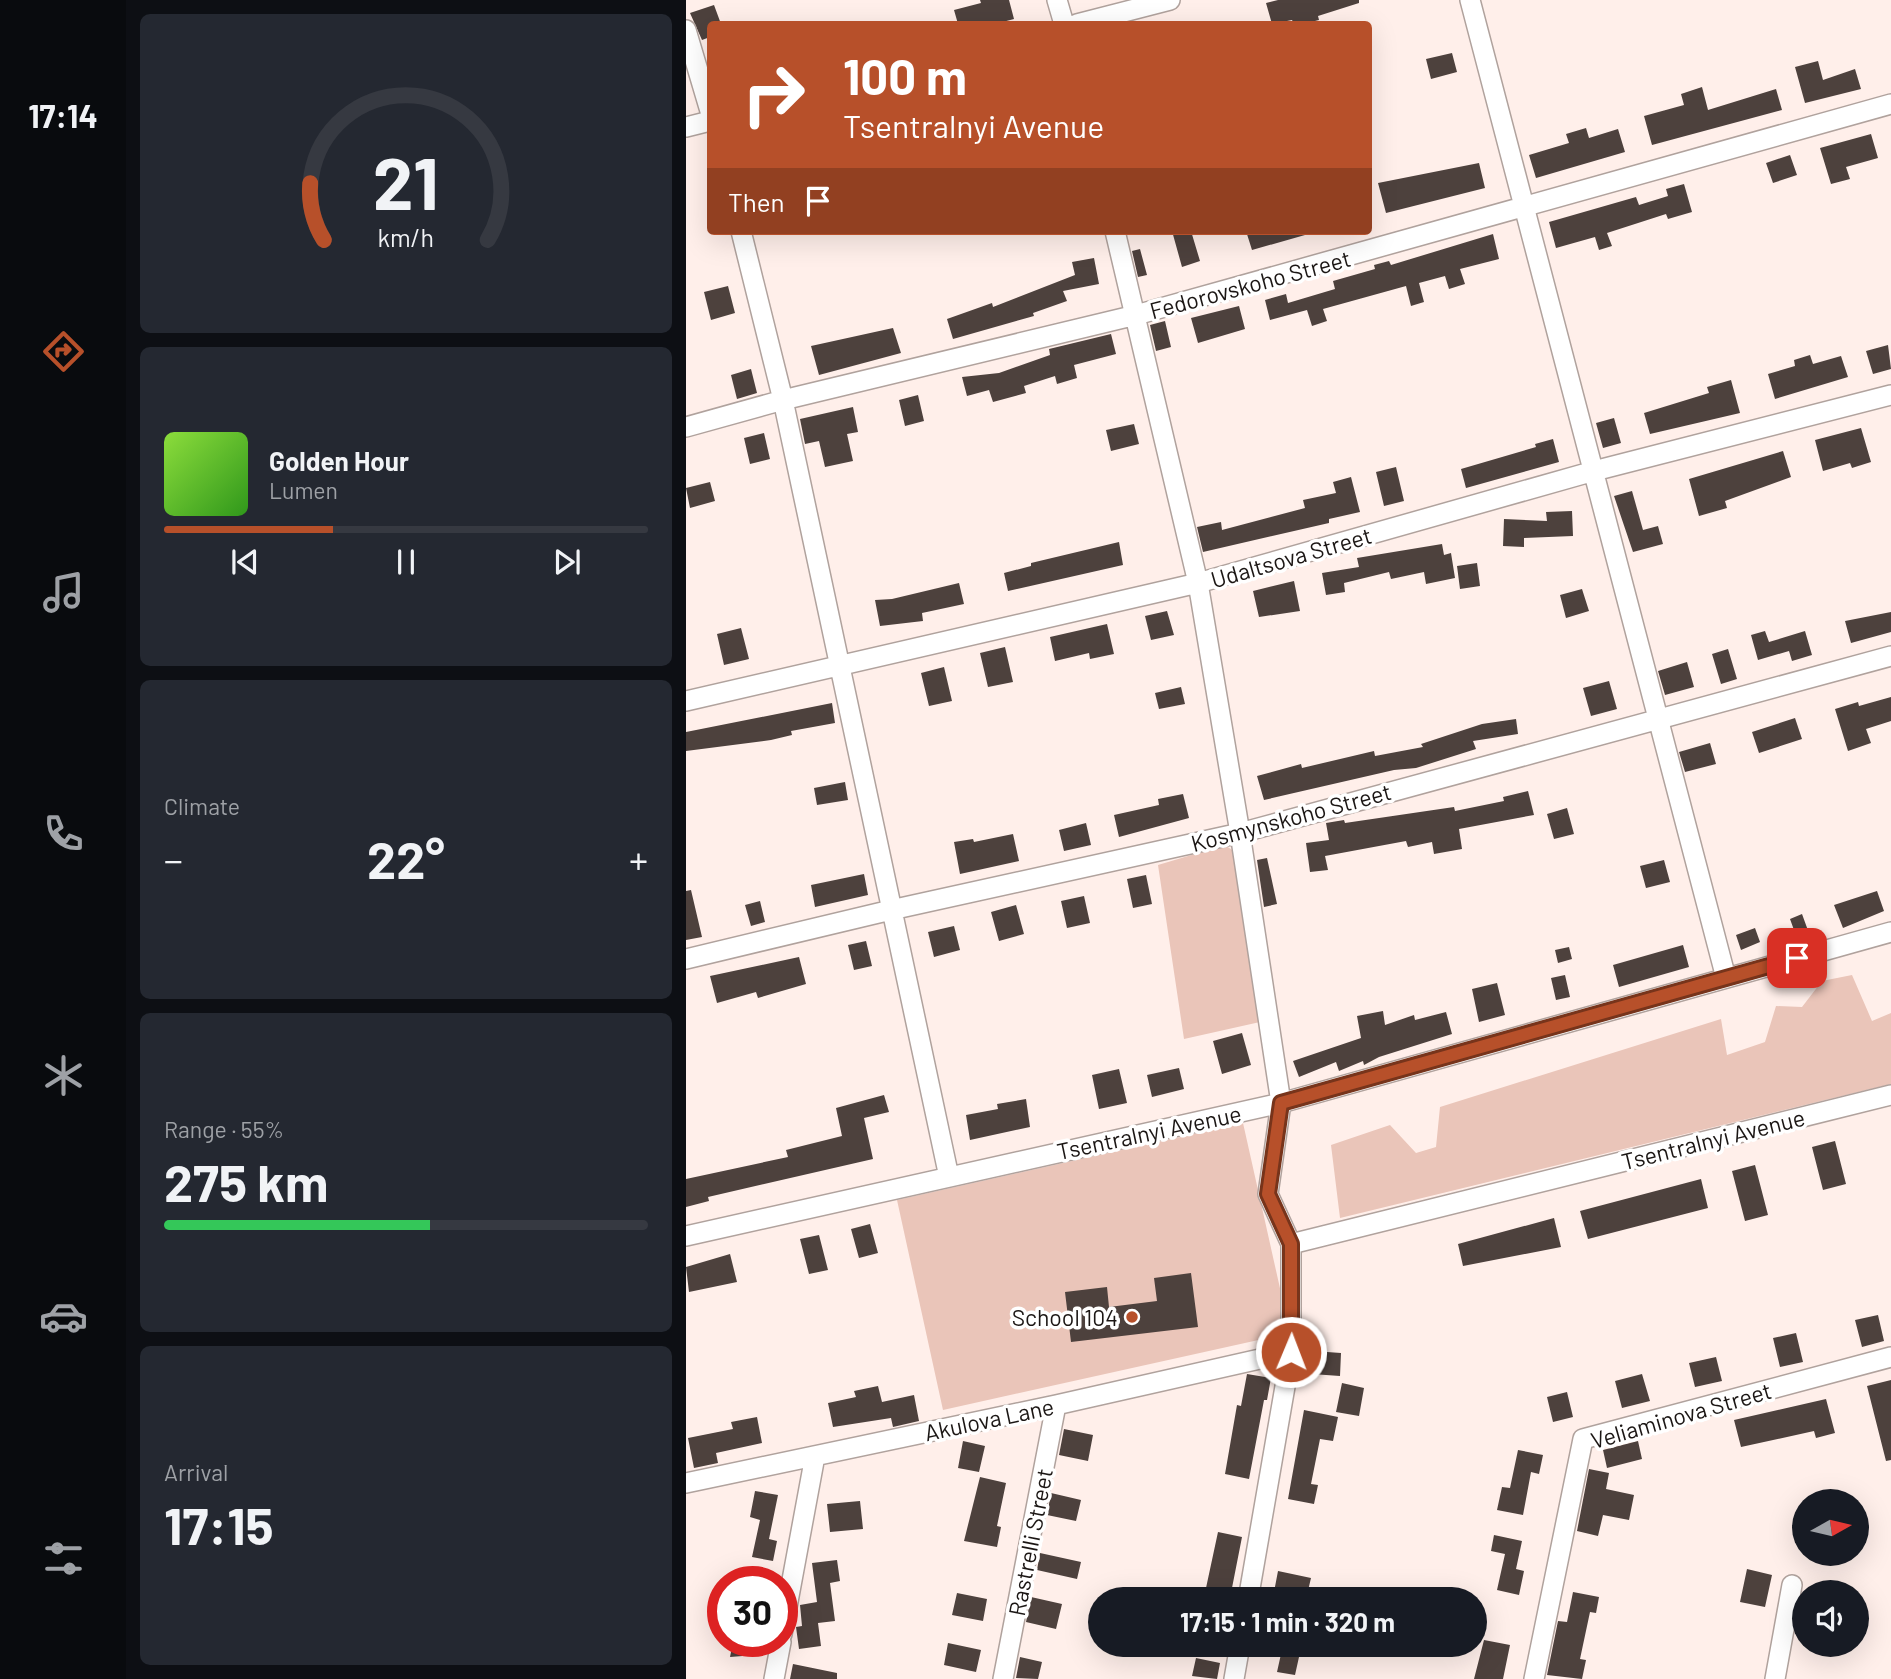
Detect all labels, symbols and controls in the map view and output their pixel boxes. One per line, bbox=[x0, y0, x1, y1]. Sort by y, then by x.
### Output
text: 100 m bbox=[843, 46, 967, 105]
icon: right bbox=[728, 49, 819, 140]
text: 17:14 bbox=[28, 96, 98, 134]
text: Tsentralnyi Avenue bbox=[843, 106, 1104, 144]
text: 21 bbox=[373, 137, 439, 225]
icon: arrive bbox=[799, 182, 837, 220]
text: Then bbox=[728, 186, 785, 217]
text: km/h bbox=[378, 221, 434, 251]
street label: Fedorovskoho Street bbox=[1146, 244, 1354, 324]
icon: directions bbox=[39, 327, 88, 376]
text: Golden Hour bbox=[269, 445, 409, 476]
text: Lumen bbox=[269, 476, 338, 504]
street label: Udaltsova Street bbox=[1207, 521, 1375, 593]
icon: previous bbox=[226, 543, 264, 581]
icon: pause bbox=[387, 543, 425, 581]
icon: next bbox=[548, 543, 586, 581]
icon: music bbox=[39, 568, 88, 617]
street label: Kosmynskoho Street bbox=[1188, 777, 1394, 857]
text: Climate bbox=[164, 792, 240, 820]
icon: phone bbox=[39, 809, 88, 858]
text: 22° bbox=[367, 827, 445, 889]
text: − bbox=[164, 836, 183, 882]
text: + bbox=[629, 836, 648, 882]
pin bbox=[1767, 928, 1827, 988]
icon: arrive bbox=[1778, 939, 1816, 977]
icon: climate bbox=[39, 1051, 88, 1100]
street label: Tsentralnyi Avenue bbox=[1054, 1099, 1244, 1165]
street label: Tsentralnyi Avenue bbox=[1619, 1103, 1807, 1175]
text: Range · 55% bbox=[164, 1115, 284, 1143]
text: 275 km bbox=[164, 1150, 328, 1212]
icon: car bbox=[39, 1292, 88, 1341]
place label: School 104 bbox=[1012, 1303, 1118, 1331]
marker: School 104 bbox=[1124, 1309, 1140, 1325]
position arrow bbox=[1254, 1315, 1328, 1389]
street label: Veliaminova Street bbox=[1587, 1376, 1775, 1454]
street label: Akulova Lane bbox=[922, 1392, 1056, 1446]
text: Arrival bbox=[164, 1458, 228, 1486]
street label: Rastrelli Street bbox=[1002, 1466, 1058, 1618]
north arrow bbox=[1792, 1489, 1869, 1566]
map controls bbox=[1792, 1489, 1869, 1657]
text: 17:15 bbox=[164, 1493, 274, 1555]
icon: filters bbox=[39, 1534, 88, 1583]
speed limit sign: 30 bbox=[707, 1566, 798, 1657]
button: sound bbox=[1792, 1580, 1869, 1657]
text: 17:15 · 1 min · 320 m bbox=[1180, 1606, 1395, 1637]

